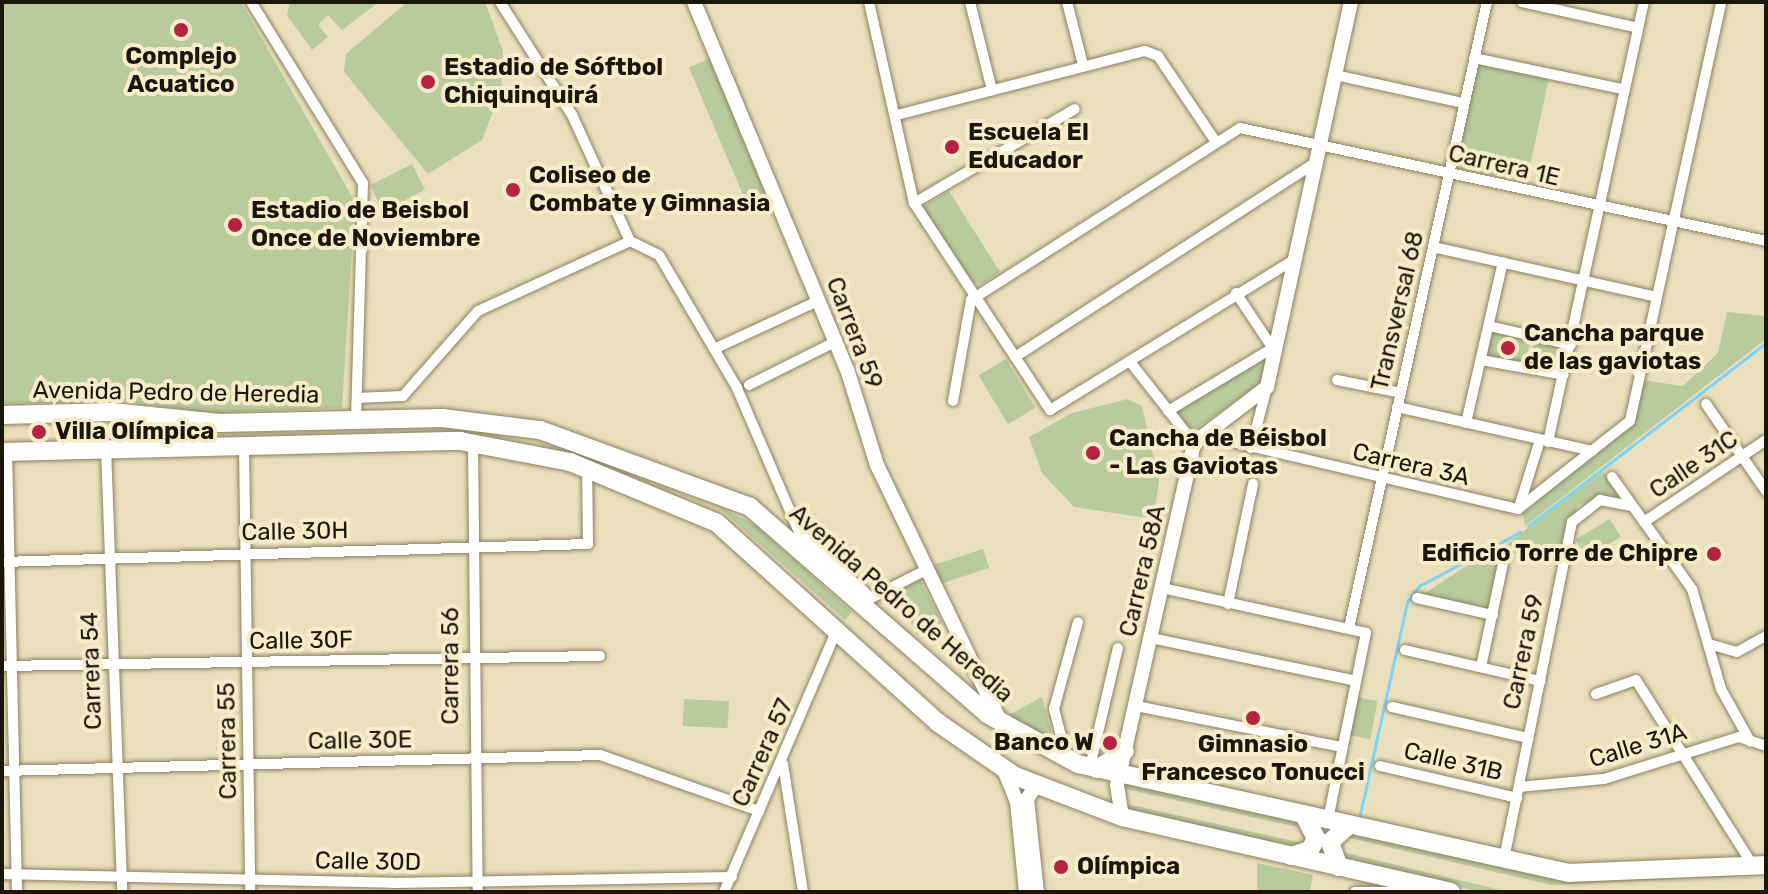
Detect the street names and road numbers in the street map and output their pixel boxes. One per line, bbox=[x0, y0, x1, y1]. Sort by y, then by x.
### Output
street label: Carrera 1E bbox=[1445, 139, 1563, 193]
street label: Transversal 68 bbox=[1366, 228, 1430, 394]
street label: Carrera 59 bbox=[820, 273, 888, 393]
street label: Avenida Pedro de Heredia bbox=[32, 376, 320, 410]
street label: Calle 31C bbox=[1644, 425, 1744, 505]
street label: Carrera 3A bbox=[1350, 438, 1472, 492]
street label: Avenida Pedro de Heredia bbox=[783, 499, 1019, 709]
street label: Carrera 58A bbox=[1114, 502, 1172, 640]
street label: Calle 30H bbox=[241, 517, 349, 547]
street label: Carrera 59 bbox=[1498, 592, 1550, 712]
street label: Carrera 56 bbox=[437, 607, 465, 725]
street label: Carrera 54 bbox=[76, 612, 108, 730]
street label: Calle 30F bbox=[249, 626, 353, 656]
street label: Carrera 55 bbox=[213, 682, 243, 800]
street label: Carrera 57 bbox=[726, 694, 800, 812]
street label: Calle 31A bbox=[1586, 718, 1690, 774]
street label: Calle 30E bbox=[308, 726, 412, 756]
street label: Calle 31B bbox=[1401, 737, 1505, 787]
street label: Calle 30D bbox=[315, 847, 421, 877]

